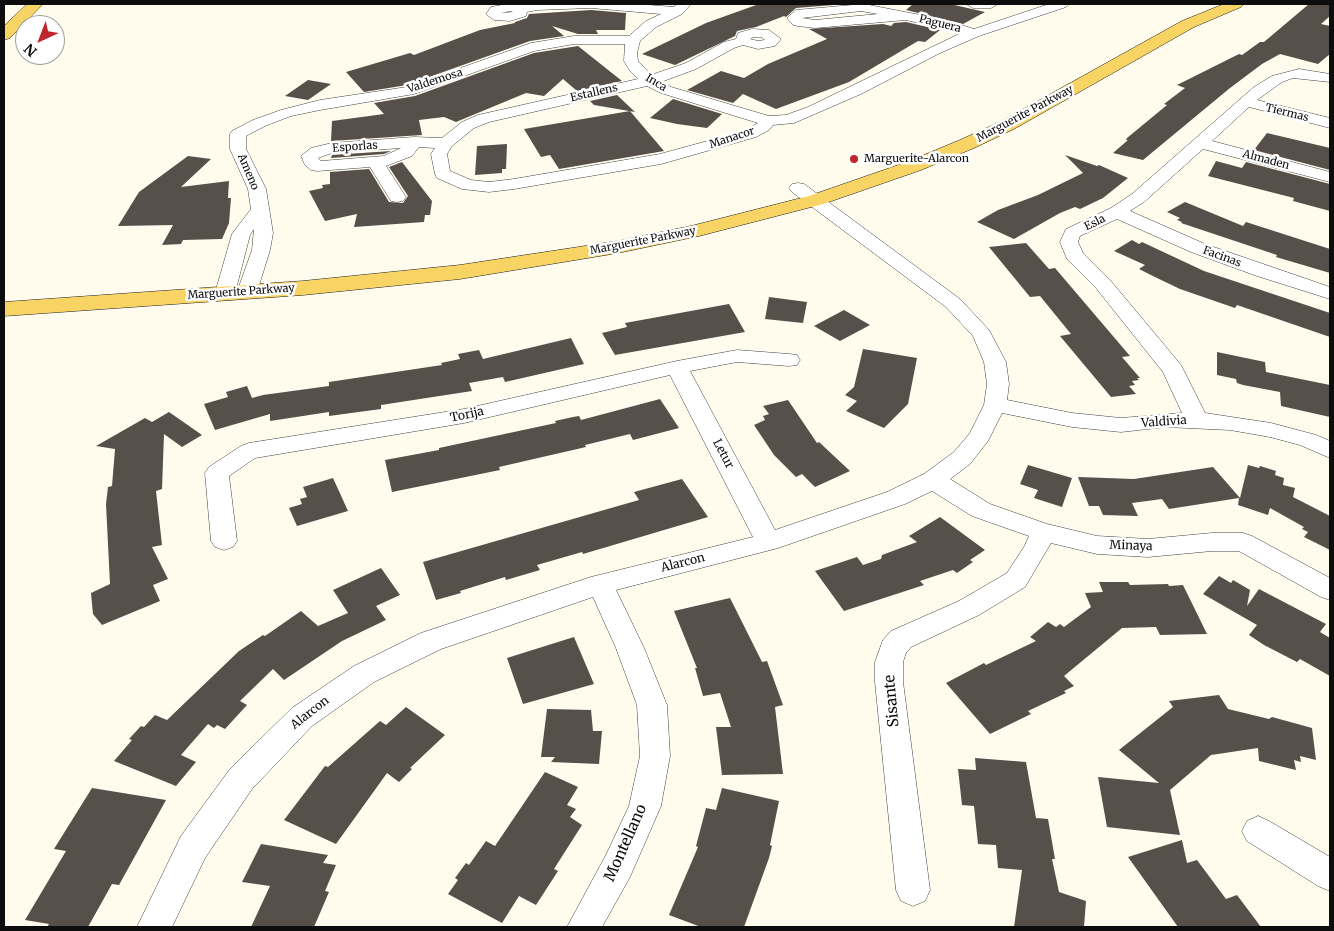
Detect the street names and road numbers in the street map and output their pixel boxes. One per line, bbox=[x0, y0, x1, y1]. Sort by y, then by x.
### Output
street label: Paguera bbox=[918, 12, 962, 36]
street label: Valdemosa bbox=[406, 66, 464, 96]
street label: Inca bbox=[643, 72, 669, 94]
street label: Estallens bbox=[569, 81, 619, 105]
street label: Marguerite Parkway bbox=[974, 83, 1076, 145]
street label: Tiermas bbox=[1264, 101, 1310, 125]
street label: Manacor bbox=[708, 124, 756, 152]
street label: Esporlas bbox=[332, 139, 378, 155]
street label: Almaden bbox=[1241, 147, 1291, 173]
street label: Ameno bbox=[234, 152, 262, 192]
street label: Esla bbox=[1082, 212, 1108, 234]
street label: Marguerite Parkway bbox=[589, 224, 697, 258]
street label: Facinas bbox=[1201, 244, 1243, 270]
street label: Marguerite Parkway bbox=[187, 282, 295, 302]
street label: Torija bbox=[449, 404, 485, 426]
street label: Valdivia bbox=[1141, 413, 1187, 431]
street label: Letur bbox=[709, 437, 737, 471]
street label: Minaya bbox=[1109, 538, 1153, 554]
street label: Alarcon bbox=[660, 551, 706, 575]
street label: Sisante bbox=[881, 674, 903, 728]
street label: Alarcon bbox=[288, 694, 332, 732]
street label: Montellano bbox=[601, 802, 651, 884]

